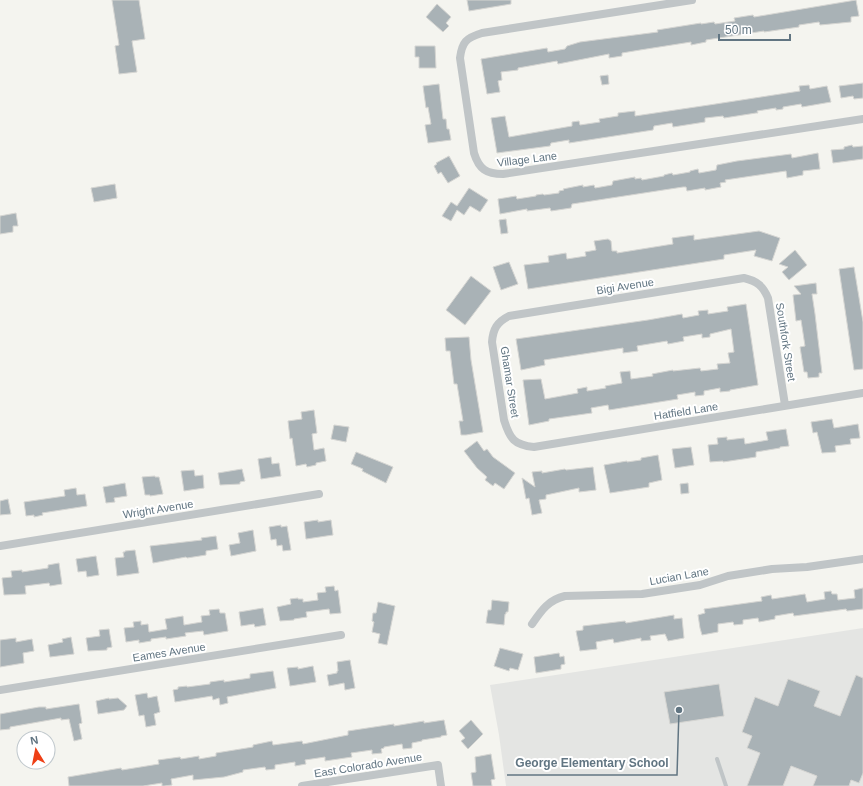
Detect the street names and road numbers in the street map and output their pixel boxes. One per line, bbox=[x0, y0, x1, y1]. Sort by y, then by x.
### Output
street label: Village Lane bbox=[496, 149, 558, 169]
street label: Bigi Avenue bbox=[595, 276, 655, 296]
street label: Southfork Street bbox=[774, 302, 798, 382]
street label: Ghamar Street bbox=[498, 345, 522, 419]
street label: Hatfield Lane bbox=[653, 400, 719, 422]
street label: Wright Avenue bbox=[122, 498, 194, 520]
street label: Lucian Lane bbox=[648, 565, 710, 587]
street label: Eames Avenue bbox=[132, 640, 206, 664]
street label: East Colorado Avenue bbox=[313, 751, 423, 779]

